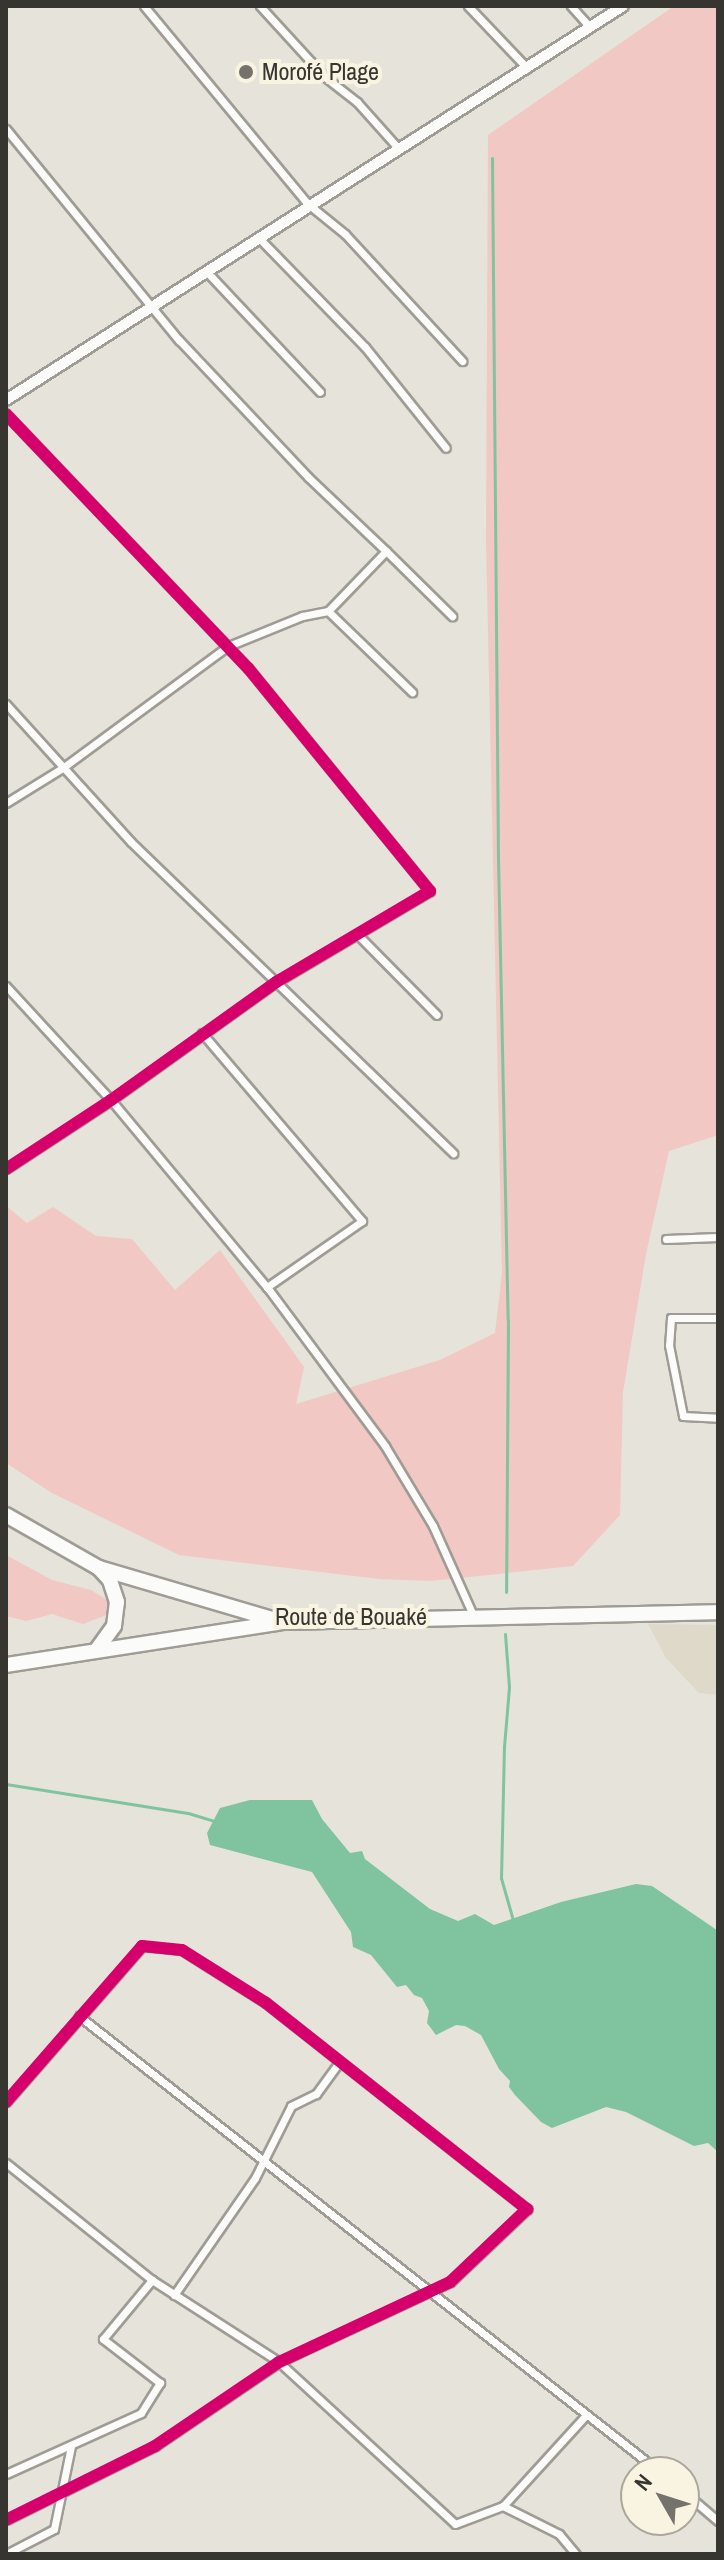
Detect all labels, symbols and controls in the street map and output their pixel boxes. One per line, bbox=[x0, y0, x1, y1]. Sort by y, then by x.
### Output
place label: Morofé Plage bbox=[262, 58, 379, 86]
marker: Morofé Plage bbox=[237, 63, 255, 81]
street label: Route de Bouaké bbox=[275, 1603, 427, 1631]
north arrow bbox=[620, 2456, 700, 2536]
text: N bbox=[627, 2468, 659, 2497]

